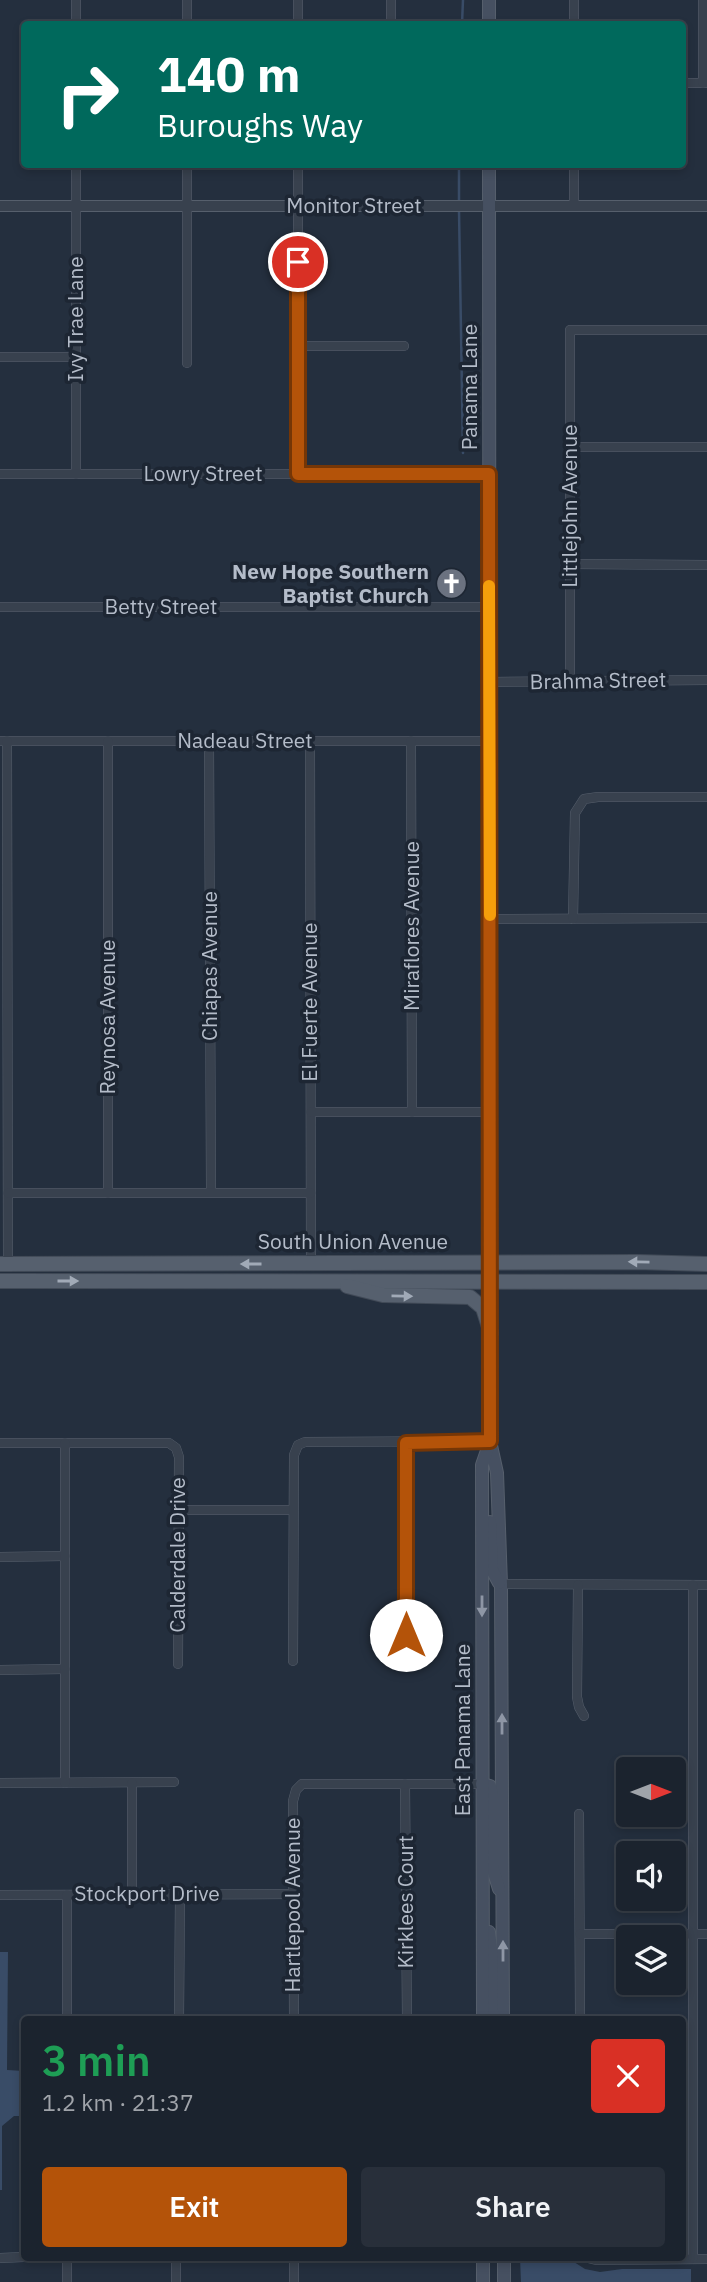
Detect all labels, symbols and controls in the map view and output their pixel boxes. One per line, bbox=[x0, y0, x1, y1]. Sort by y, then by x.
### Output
text: 140 m bbox=[157, 42, 301, 105]
icon: right bbox=[42, 49, 133, 140]
text: Buroughs Way bbox=[157, 104, 363, 146]
street label: Monitor Street bbox=[286, 191, 422, 219]
pin bbox=[268, 232, 328, 292]
icon: arrive bbox=[279, 243, 317, 281]
street label: Ivy Trae Lane bbox=[61, 256, 89, 382]
street label: Panama Lane bbox=[455, 324, 483, 450]
street label: Littlejohn Avenue bbox=[555, 424, 583, 588]
street label: Lowry Street bbox=[143, 459, 263, 487]
place label: New Hope Southern Baptist Church bbox=[232, 557, 429, 609]
church icon: New Hope Southern Baptist Church bbox=[435, 567, 469, 601]
street label: Betty Street bbox=[105, 592, 217, 620]
street label: Brahma Street bbox=[529, 665, 667, 695]
street label: Nadeau Street bbox=[177, 726, 313, 754]
street label: Miraflores Avenue bbox=[397, 841, 425, 1011]
street label: Chiapas Avenue bbox=[195, 891, 223, 1041]
street label: El Fuerte Avenue bbox=[295, 922, 323, 1082]
street label: Reynosa Avenue bbox=[93, 939, 121, 1095]
street label: South Union Avenue bbox=[258, 1227, 448, 1255]
one-way arrow bbox=[628, 1256, 650, 1268]
one-way arrow bbox=[240, 1258, 262, 1270]
one-way arrow bbox=[57, 1275, 79, 1287]
one-way arrow bbox=[391, 1290, 413, 1301]
street label: Calderdale Drive bbox=[163, 1477, 191, 1633]
one-way arrow bbox=[476, 1595, 488, 1617]
position arrow bbox=[369, 1598, 443, 1672]
street label: East Panama Lane bbox=[448, 1644, 476, 1816]
one-way arrow bbox=[496, 1713, 508, 1735]
north arrow bbox=[616, 1757, 686, 1827]
map controls bbox=[616, 1757, 686, 1995]
street label: Hartlepool Avenue bbox=[278, 1818, 306, 1992]
street label: Kirklees Court bbox=[391, 1835, 419, 1969]
button: sound bbox=[616, 1841, 686, 1911]
street label: Stockport Drive bbox=[74, 1879, 220, 1907]
button: layers bbox=[616, 1925, 686, 1995]
one-way arrow bbox=[497, 1940, 509, 1962]
text: 3 min bbox=[42, 2033, 151, 2088]
button: close bbox=[591, 2039, 665, 2113]
text: 1.2 km · 21:37 bbox=[42, 2087, 194, 2117]
button: Exit bbox=[42, 2167, 347, 2247]
button: Share bbox=[361, 2167, 665, 2247]

